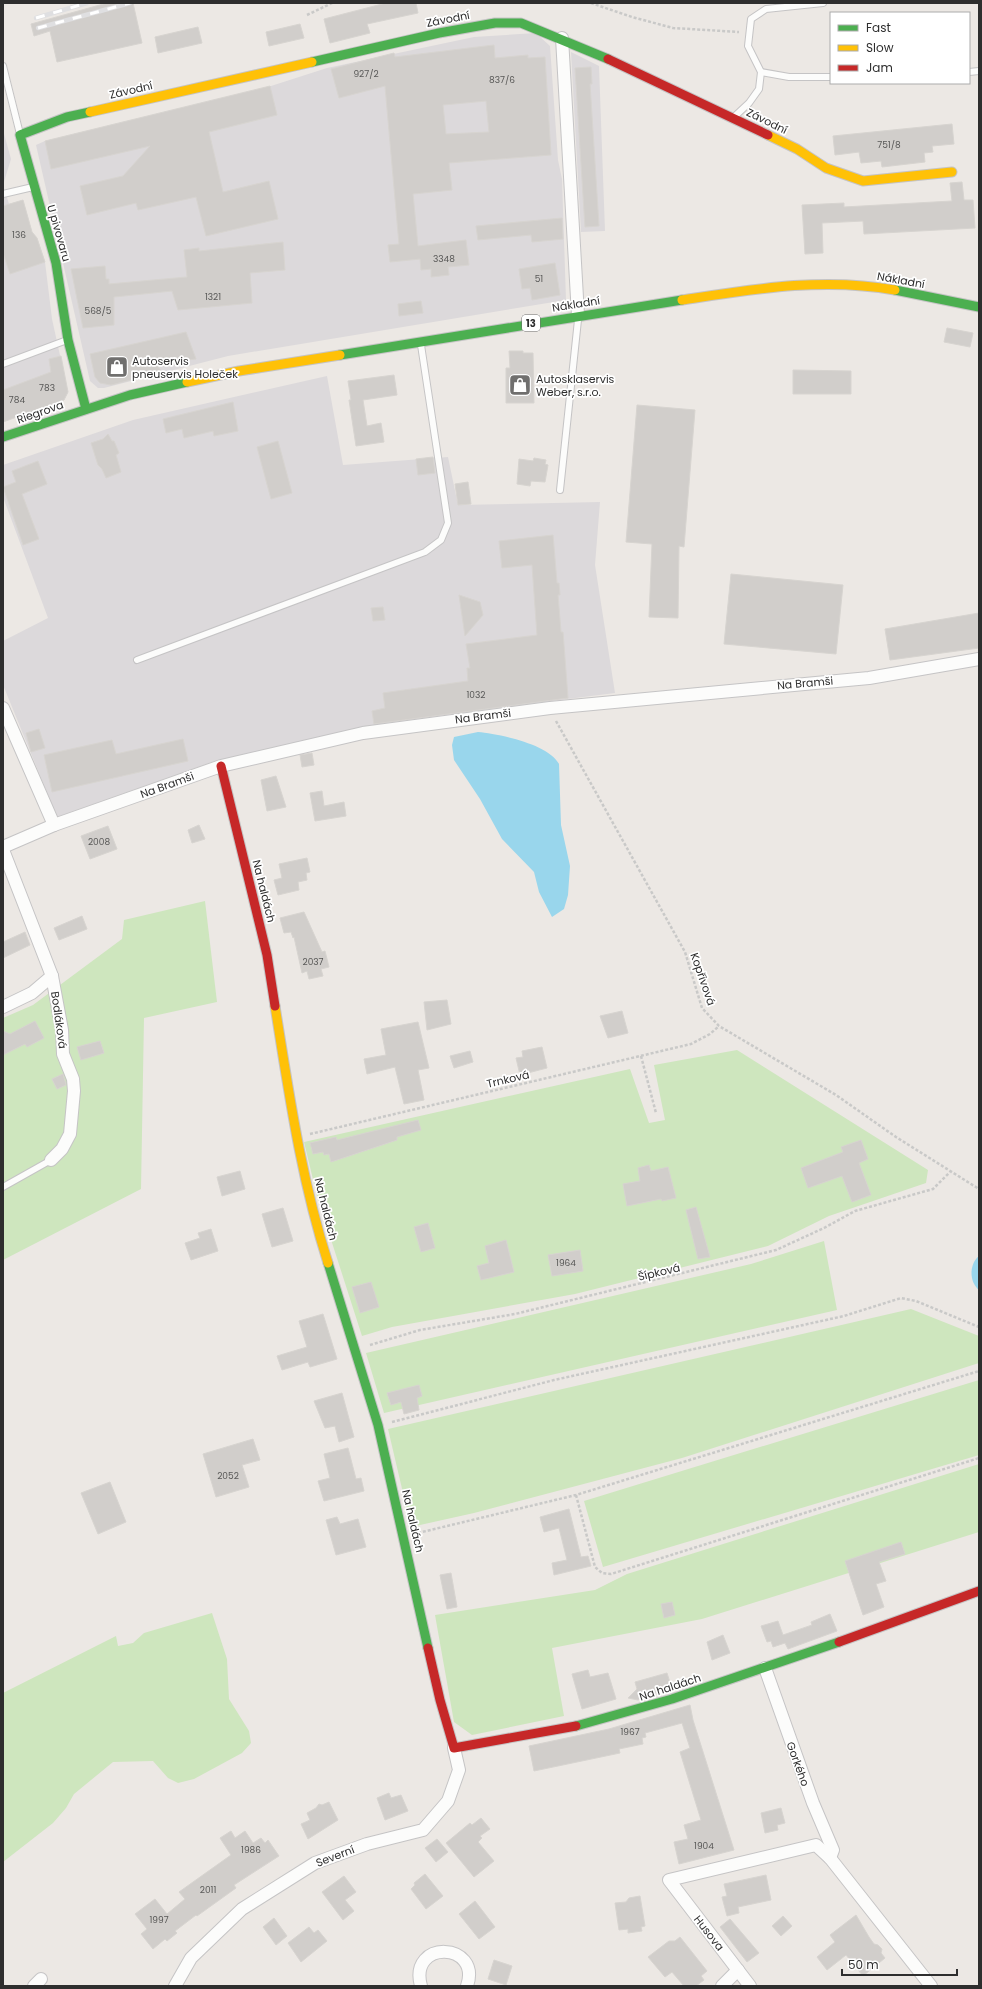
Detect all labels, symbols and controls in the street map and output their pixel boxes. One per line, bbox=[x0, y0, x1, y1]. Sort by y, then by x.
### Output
street label: Závodní bbox=[425, 7, 471, 31]
legend bbox=[830, 12, 970, 84]
text: Fast bbox=[866, 19, 891, 36]
text: Slow bbox=[866, 39, 894, 56]
text: Jam bbox=[866, 59, 893, 76]
house number: 927/2 bbox=[353, 68, 379, 80]
house number: 837/6 bbox=[489, 74, 515, 86]
street label: Závodní bbox=[108, 77, 154, 103]
street label: Závodní bbox=[744, 104, 790, 138]
house number: 751/8 bbox=[877, 139, 901, 151]
street label: U pivovaru bbox=[43, 203, 75, 263]
house number: 136 bbox=[12, 229, 26, 241]
house number: 3348 bbox=[433, 253, 455, 265]
street label: Nákladní bbox=[876, 268, 926, 292]
house number: 51 bbox=[535, 273, 543, 285]
house number: 1321 bbox=[205, 291, 221, 303]
street label: Nákladní bbox=[551, 292, 601, 316]
house number: 568/5 bbox=[85, 305, 112, 317]
road number: 13 bbox=[522, 315, 540, 331]
place label: Autoservis pneuservis Holeček bbox=[132, 353, 238, 382]
shop icon: Autoservis pneuservis Holeček bbox=[104, 354, 130, 380]
place label: Autosklaservis Weber, s.r.o. bbox=[536, 371, 615, 400]
shop icon: Autosklaservis Weber, s.r.o. bbox=[507, 372, 533, 398]
house number: 783 bbox=[39, 382, 55, 394]
house number: 784 bbox=[9, 394, 25, 406]
street label: Riegrova bbox=[15, 397, 65, 427]
street label: Na Bramši bbox=[776, 673, 834, 693]
house number: 1032 bbox=[466, 689, 486, 701]
street label: Na Bramši bbox=[454, 705, 512, 727]
street label: Na Bramši bbox=[138, 768, 196, 802]
house number: 2008 bbox=[88, 836, 110, 848]
street label: Na haldách bbox=[249, 858, 279, 924]
street label: Kopřivová bbox=[687, 951, 719, 1007]
house number: 2037 bbox=[302, 956, 324, 968]
street label: Bodláková bbox=[47, 990, 71, 1050]
street label: Trnková bbox=[485, 1066, 531, 1092]
street label: Na haldách bbox=[311, 1176, 341, 1242]
house number: 1964 bbox=[556, 1257, 576, 1269]
street label: Šípková bbox=[636, 1259, 682, 1285]
house number: 2052 bbox=[217, 1470, 239, 1482]
street label: Na haldách bbox=[398, 1488, 428, 1554]
street label: Na haldách bbox=[637, 1670, 703, 1704]
house number: 1967 bbox=[620, 1726, 640, 1738]
street label: Gorkého bbox=[783, 1740, 813, 1788]
house number: 1904 bbox=[694, 1840, 714, 1852]
street label: Severní bbox=[313, 1841, 357, 1871]
house number: 1986 bbox=[241, 1844, 261, 1856]
house number: 2011 bbox=[200, 1884, 216, 1896]
street label: Husova bbox=[690, 1912, 728, 1954]
house number: 1997 bbox=[149, 1914, 169, 1926]
scale bar bbox=[842, 1951, 957, 1977]
text: 50 m bbox=[848, 1956, 879, 1973]

